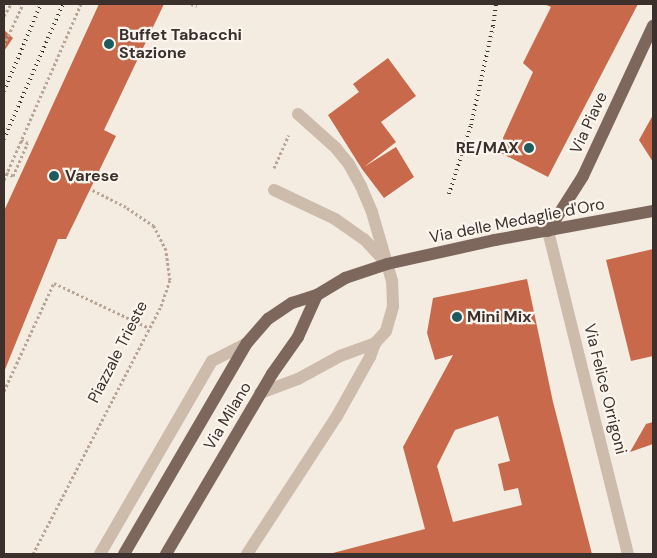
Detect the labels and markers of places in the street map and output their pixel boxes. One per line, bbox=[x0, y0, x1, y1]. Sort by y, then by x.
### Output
place label: Buffet Tabacchi Stazione bbox=[119, 25, 242, 63]
marker: Buffet Tabacchi Stazione bbox=[103, 38, 115, 50]
place label: RE/MAX bbox=[456, 138, 519, 158]
marker: RE/MAX bbox=[523, 142, 535, 154]
place label: Varese bbox=[65, 166, 119, 186]
marker: Varese bbox=[47, 169, 61, 183]
place label: Mini Mix bbox=[467, 307, 531, 327]
marker: Mini Mix bbox=[451, 311, 463, 323]

